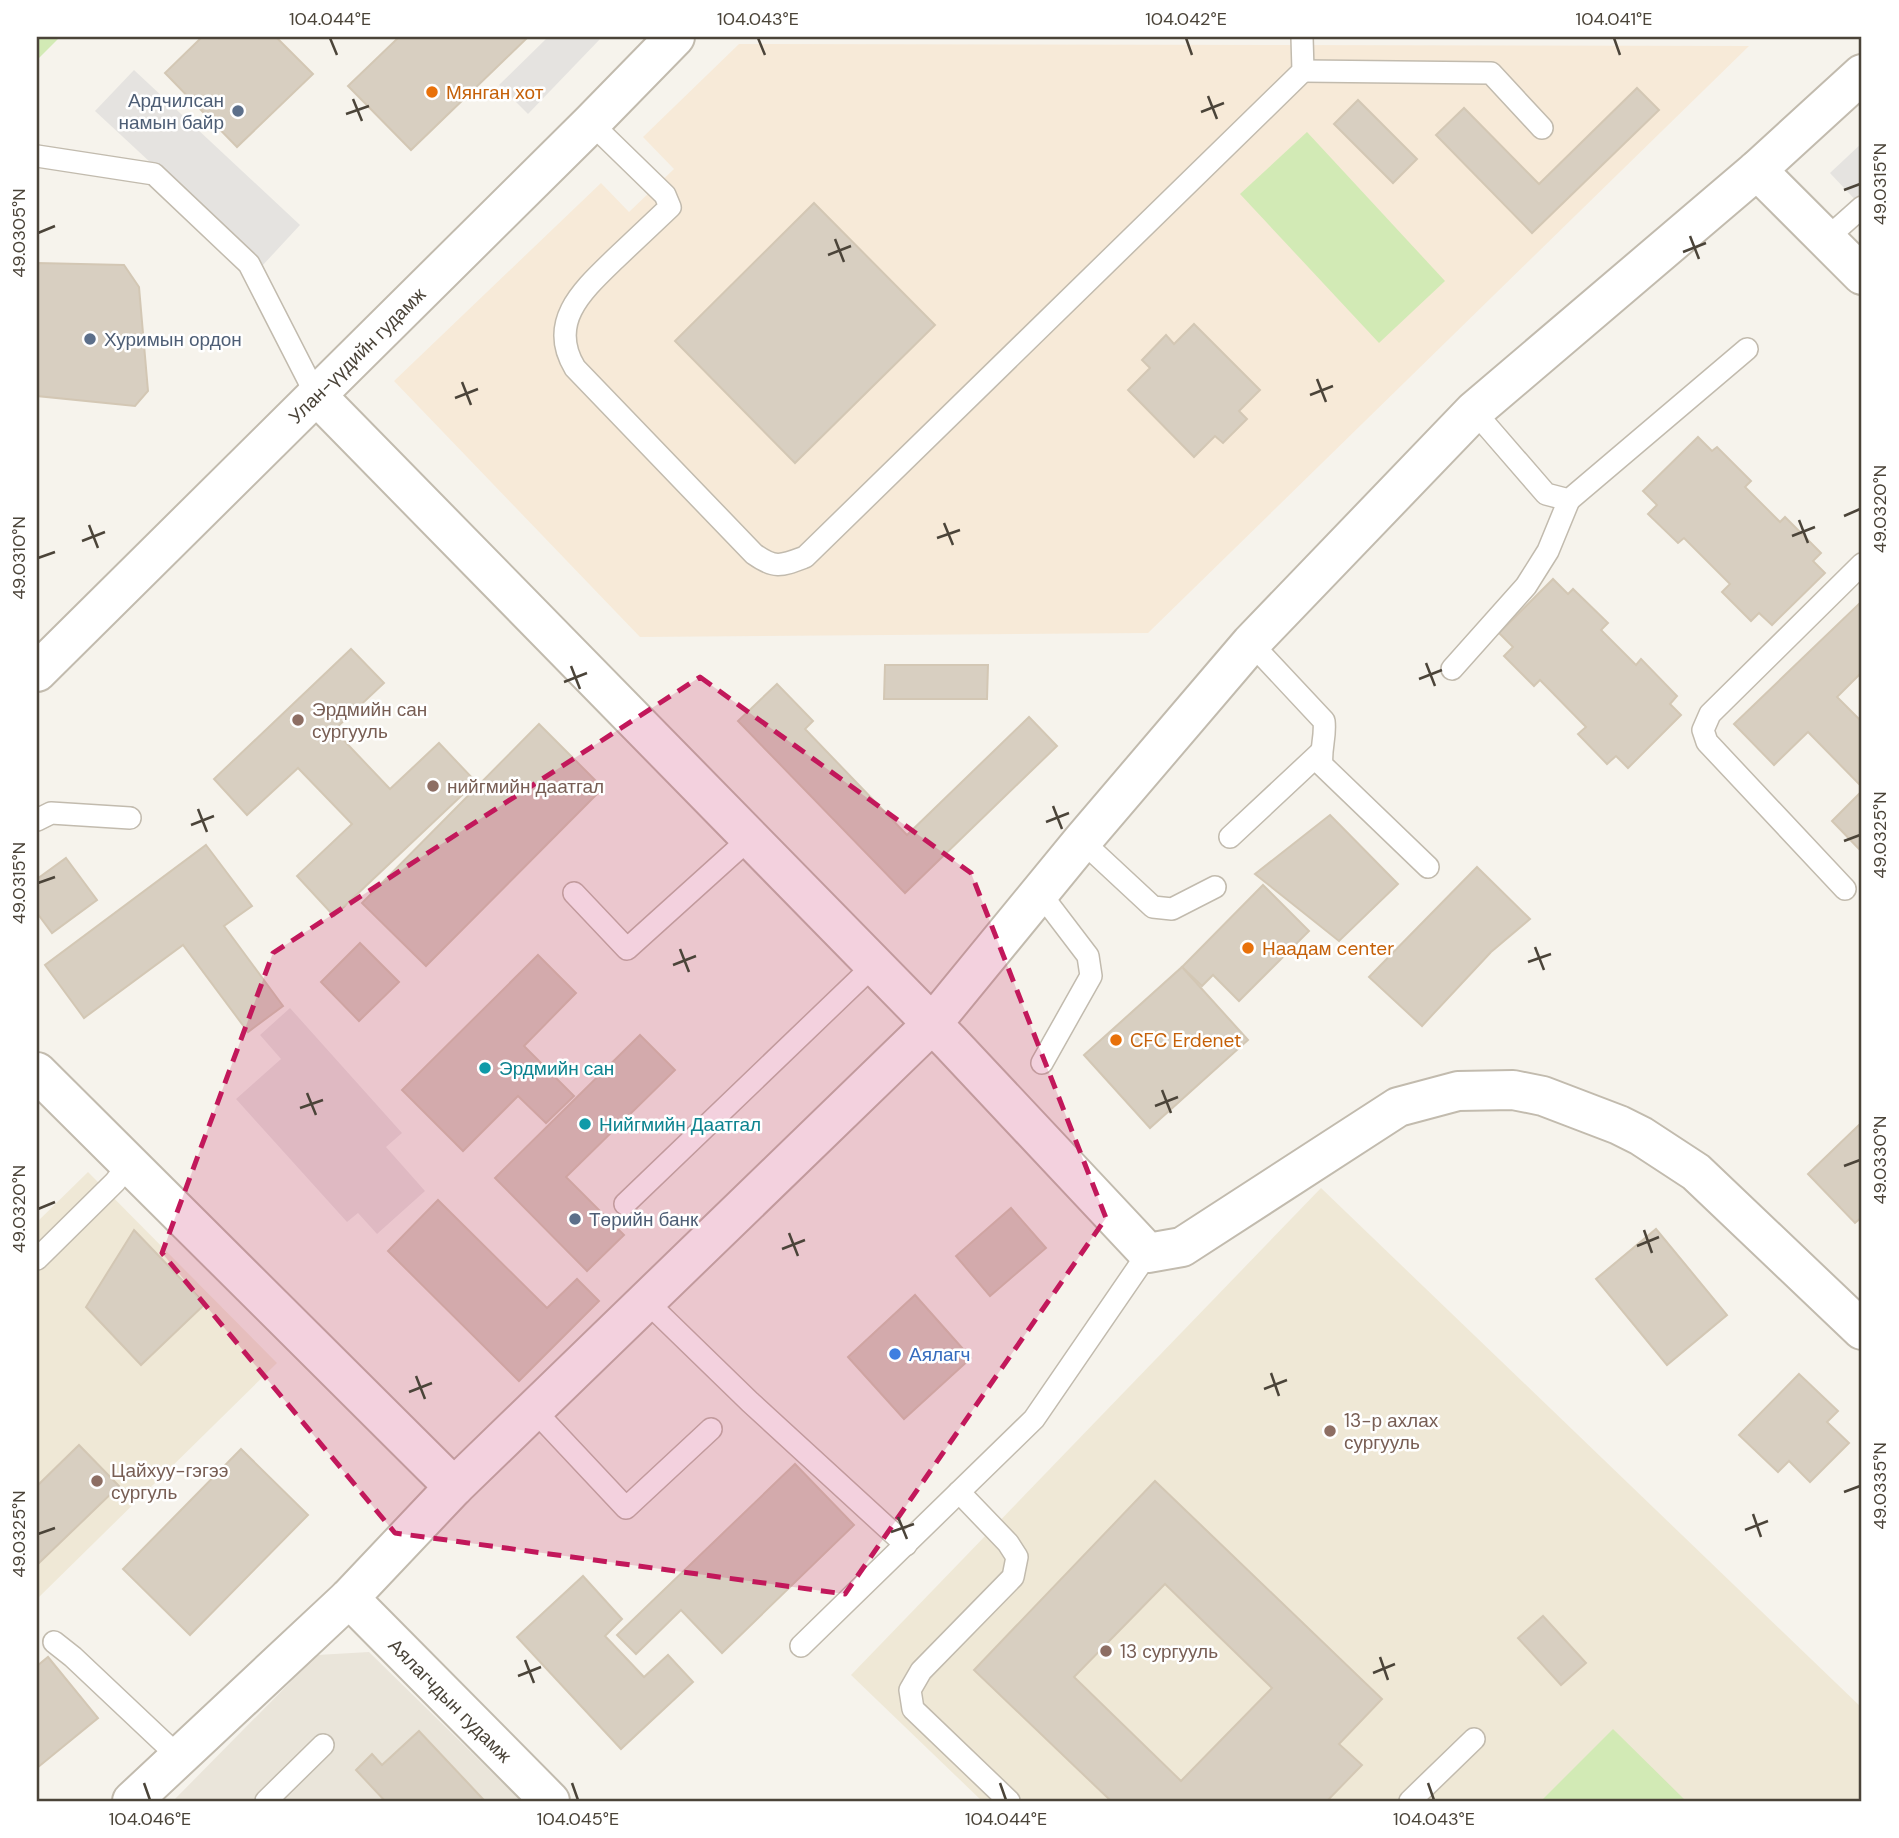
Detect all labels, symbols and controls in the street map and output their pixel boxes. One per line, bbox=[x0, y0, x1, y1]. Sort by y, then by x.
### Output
text: 104.044°E bbox=[289, 7, 371, 31]
text: 104.043°E bbox=[717, 7, 799, 31]
text: 104.042°E bbox=[1145, 7, 1227, 31]
text: 104.041°E bbox=[1576, 7, 1652, 31]
place label: Мянган хот bbox=[446, 80, 544, 105]
marker: Мянган хот bbox=[424, 84, 440, 100]
place label: Ардчилсан намын байр bbox=[118, 88, 224, 135]
marker: Ардчилсан намын байр bbox=[230, 103, 246, 119]
text: 49.0315°N bbox=[1868, 143, 1892, 225]
text: 49.0305°N bbox=[7, 188, 31, 278]
street label: Улан-үүдийн гудамж bbox=[283, 282, 431, 429]
place label: Хуримын ордон bbox=[104, 327, 242, 352]
marker: Хуримын ордон bbox=[82, 331, 98, 347]
text: 49.0320°N bbox=[1868, 465, 1892, 553]
text: 49.0310°N bbox=[7, 516, 31, 600]
place label: Эрдмийн сан сургууль bbox=[312, 697, 427, 744]
marker: Эрдмийн сан сургууль bbox=[290, 712, 306, 728]
place label: нийгмийн даатгал bbox=[447, 774, 604, 799]
marker: нийгмийн даатгал bbox=[425, 778, 441, 794]
text: 49.0325°N bbox=[1868, 791, 1892, 879]
text: 49.0315°N bbox=[7, 842, 31, 924]
place label: Наадам center bbox=[1262, 936, 1394, 961]
marker: Наадам center bbox=[1240, 940, 1256, 956]
place label: CFC Erdenet bbox=[1130, 1028, 1241, 1053]
marker: CFC Erdenet bbox=[1108, 1032, 1124, 1048]
place label: Эрдмийн сан bbox=[499, 1056, 614, 1081]
marker: Эрдмийн сан bbox=[477, 1060, 493, 1076]
place label: Нийгмийн Даатгал bbox=[599, 1112, 761, 1137]
text: 49.0330°N bbox=[1868, 1115, 1892, 1205]
marker: Нийгмийн Даатгал bbox=[577, 1116, 593, 1132]
text: 49.0320°N bbox=[7, 1165, 31, 1253]
place label: Төрийн банк bbox=[589, 1207, 699, 1232]
marker: Төрийн банк bbox=[567, 1211, 583, 1227]
place label: Аялагч bbox=[909, 1342, 970, 1367]
marker: Аялагч bbox=[887, 1346, 903, 1362]
place label: 13-р ахлах сургууль bbox=[1344, 1408, 1439, 1455]
marker: 13-р ахлах сургууль bbox=[1322, 1423, 1338, 1439]
text: 49.0335°N bbox=[1868, 1442, 1892, 1530]
place label: Цайхуу-гэгээ сургуль bbox=[111, 1458, 228, 1505]
marker: Цайхуу-гэгээ сургуль bbox=[89, 1473, 105, 1489]
text: 49.0325°N bbox=[7, 1490, 31, 1578]
street label: Аялагчдын гудамж bbox=[383, 1633, 517, 1768]
place label: 13 сургууль bbox=[1120, 1639, 1218, 1664]
marker: 13 сургууль bbox=[1098, 1643, 1114, 1659]
text: 104.046°E bbox=[109, 1807, 191, 1831]
text: 104.045°E bbox=[537, 1807, 619, 1831]
text: 104.044°E bbox=[965, 1807, 1047, 1831]
text: 104.043°E bbox=[1393, 1807, 1475, 1831]

